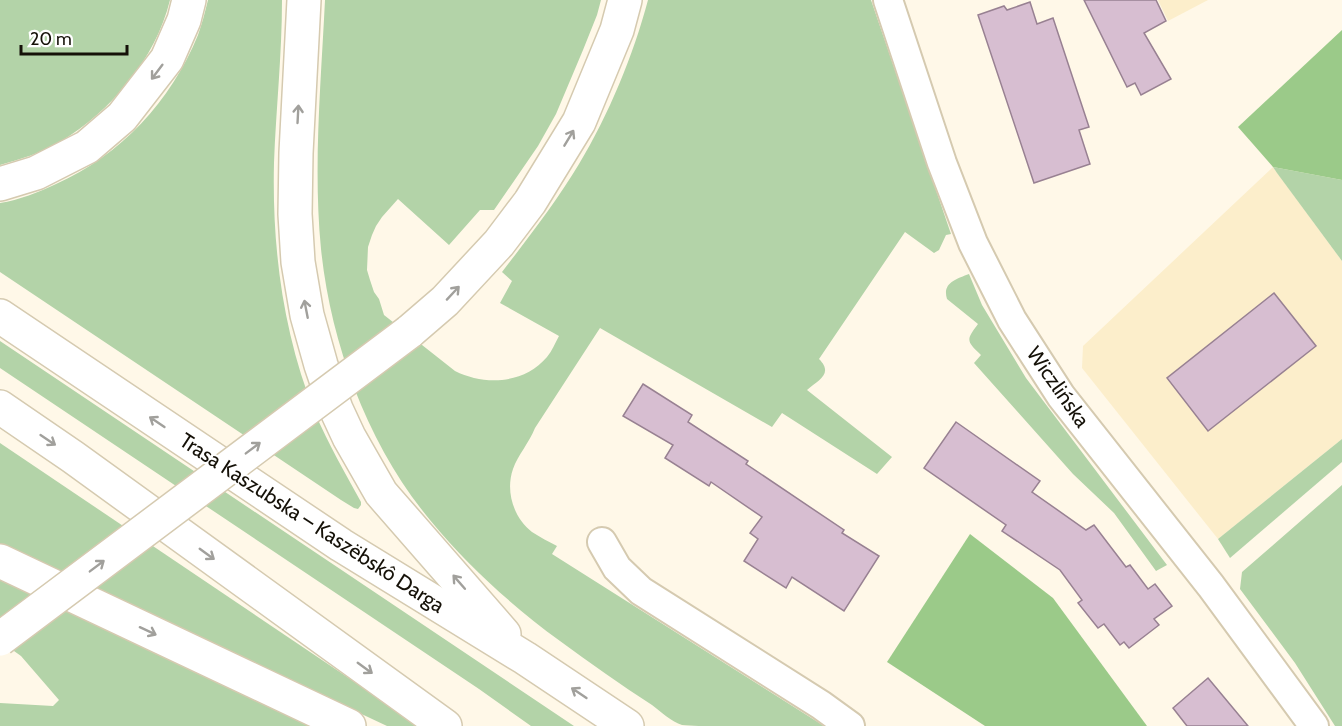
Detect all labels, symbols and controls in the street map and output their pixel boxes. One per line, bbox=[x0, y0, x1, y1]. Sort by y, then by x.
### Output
scale bar bbox=[21, 18, 128, 56]
text: 20 m bbox=[30, 28, 72, 50]
one-way arrow bbox=[150, 64, 163, 80]
one-way arrow bbox=[292, 105, 303, 125]
one-way arrow bbox=[564, 130, 576, 147]
one-way arrow bbox=[445, 286, 459, 301]
one-way arrow bbox=[300, 299, 311, 319]
street label: Wiczlińska bbox=[1022, 342, 1095, 432]
one-way arrow bbox=[150, 416, 166, 428]
street label: Trasa Kaszubska – Kaszëbskô Darga bbox=[175, 428, 449, 618]
one-way arrow bbox=[40, 434, 56, 446]
one-way arrow bbox=[245, 442, 261, 455]
one-way arrow bbox=[198, 548, 214, 560]
one-way arrow bbox=[89, 559, 105, 572]
one-way arrow bbox=[452, 575, 466, 590]
one-way arrow bbox=[138, 625, 156, 637]
one-way arrow bbox=[356, 662, 372, 674]
one-way arrow bbox=[570, 687, 587, 700]

